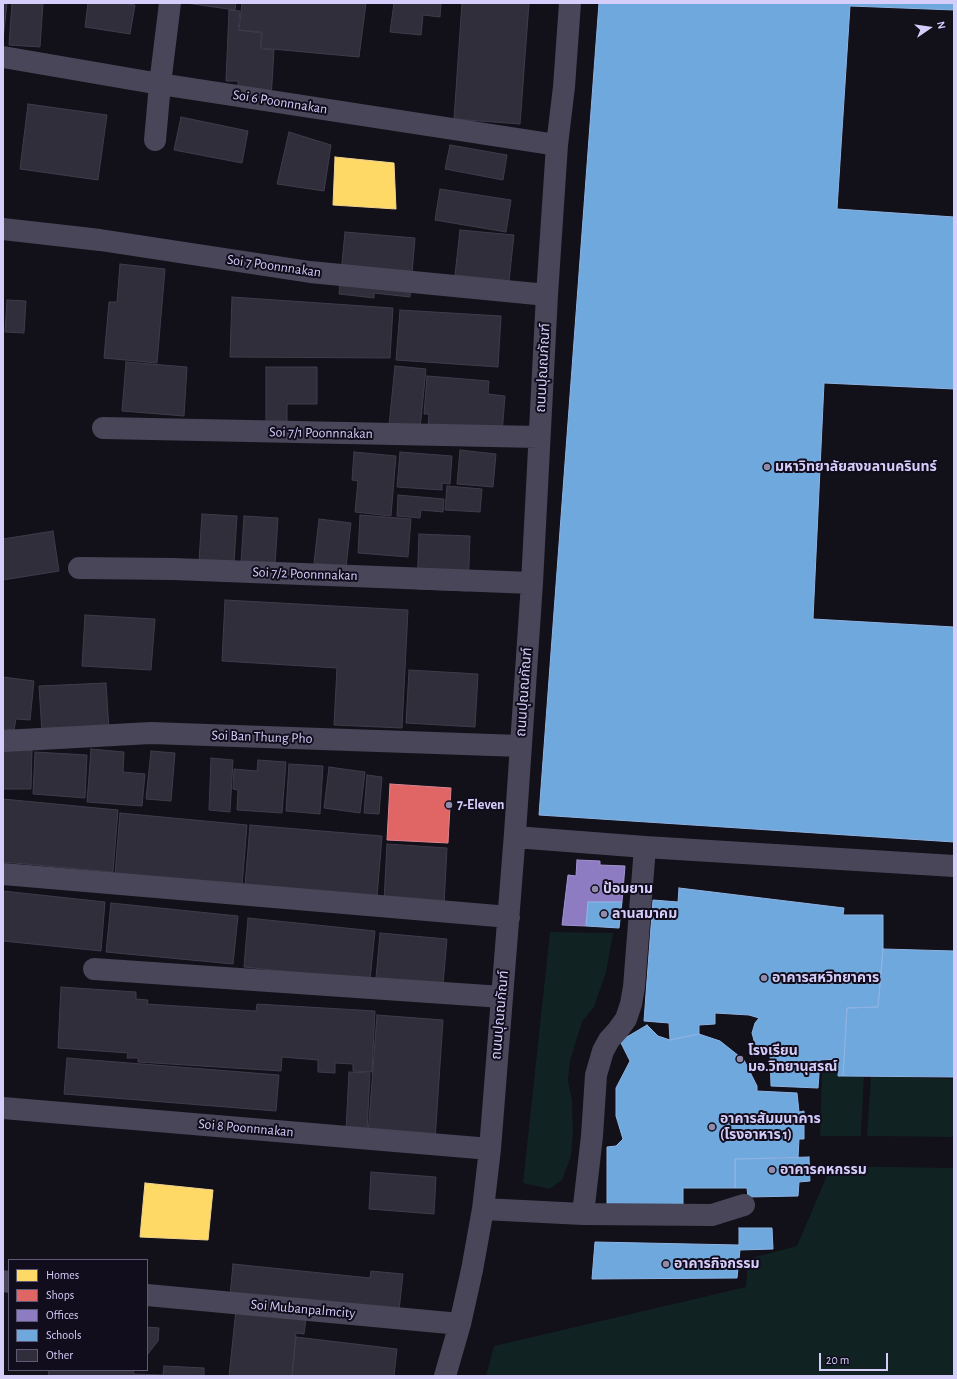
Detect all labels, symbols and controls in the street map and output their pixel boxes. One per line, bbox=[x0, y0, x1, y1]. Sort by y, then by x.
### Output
north arrow bbox=[909, 8, 949, 48]
text: N bbox=[935, 20, 947, 30]
street label: Soi 6 Poonnnakan bbox=[231, 86, 329, 118]
street label: Soi 7 Poonnnakan bbox=[226, 251, 322, 281]
street label: ถนนปุณณกัณฑ์ bbox=[532, 323, 554, 413]
street label: Soi 7/1 Poonnnakan bbox=[269, 424, 373, 442]
place label: มหาวิทยาลัยสงขลานครินทร์ bbox=[775, 459, 937, 475]
marker: มหาวิทยาลัยสงขลานครินทร์ bbox=[762, 462, 772, 472]
street label: Soi 7/2 Poonnnakan bbox=[252, 564, 358, 584]
street label: ถนนปุณณกัณฑ์ bbox=[513, 647, 535, 737]
street label: Soi Ban Thung Pho bbox=[211, 727, 313, 747]
place label: 7-Eleven bbox=[457, 797, 505, 813]
marker: 7-Eleven bbox=[444, 800, 454, 810]
place label: ป้อมยาม bbox=[603, 881, 653, 897]
marker: ป้อมยาม bbox=[590, 884, 600, 894]
place label: ลานสมาคม bbox=[612, 906, 677, 922]
marker: ลานสมาคม bbox=[599, 909, 609, 919]
street label: ถนนปุณณกัณฑ์ bbox=[488, 970, 512, 1060]
place label: อาคารสหวิทยาคาร bbox=[772, 970, 879, 986]
marker: อาคารสหวิทยาคาร bbox=[759, 973, 769, 983]
place label: โรงเรียน มอ.วิทยานุสรณ์ bbox=[748, 1043, 837, 1076]
marker: โรงเรียน มอ.วิทยานุสรณ์ bbox=[735, 1054, 745, 1064]
place label: อาคารสัมมนาคาร (โรงอาหาร 1) bbox=[720, 1111, 821, 1144]
street label: Soi 8 Poonnnakan bbox=[198, 1115, 294, 1141]
marker: อาคารสัมมนาคาร (โรงอาหาร 1) bbox=[707, 1122, 717, 1132]
place label: อาคารคหกรรม bbox=[780, 1162, 867, 1178]
marker: อาคารคหกรรม bbox=[767, 1165, 777, 1175]
place label: อาคารกิจกรรม bbox=[674, 1256, 760, 1272]
legend bbox=[8, 1259, 148, 1371]
marker: อาคารกิจกรรม bbox=[661, 1259, 671, 1269]
text: Homes bbox=[46, 1269, 79, 1281]
text: Shops bbox=[46, 1289, 74, 1301]
street label: Soi Mubanpalmcity bbox=[250, 1296, 356, 1322]
text: Offices bbox=[46, 1309, 79, 1321]
text: Schools bbox=[46, 1329, 81, 1341]
scale bar bbox=[821, 1345, 890, 1371]
text: Other bbox=[46, 1349, 73, 1361]
text: 20 m bbox=[826, 1354, 849, 1366]

